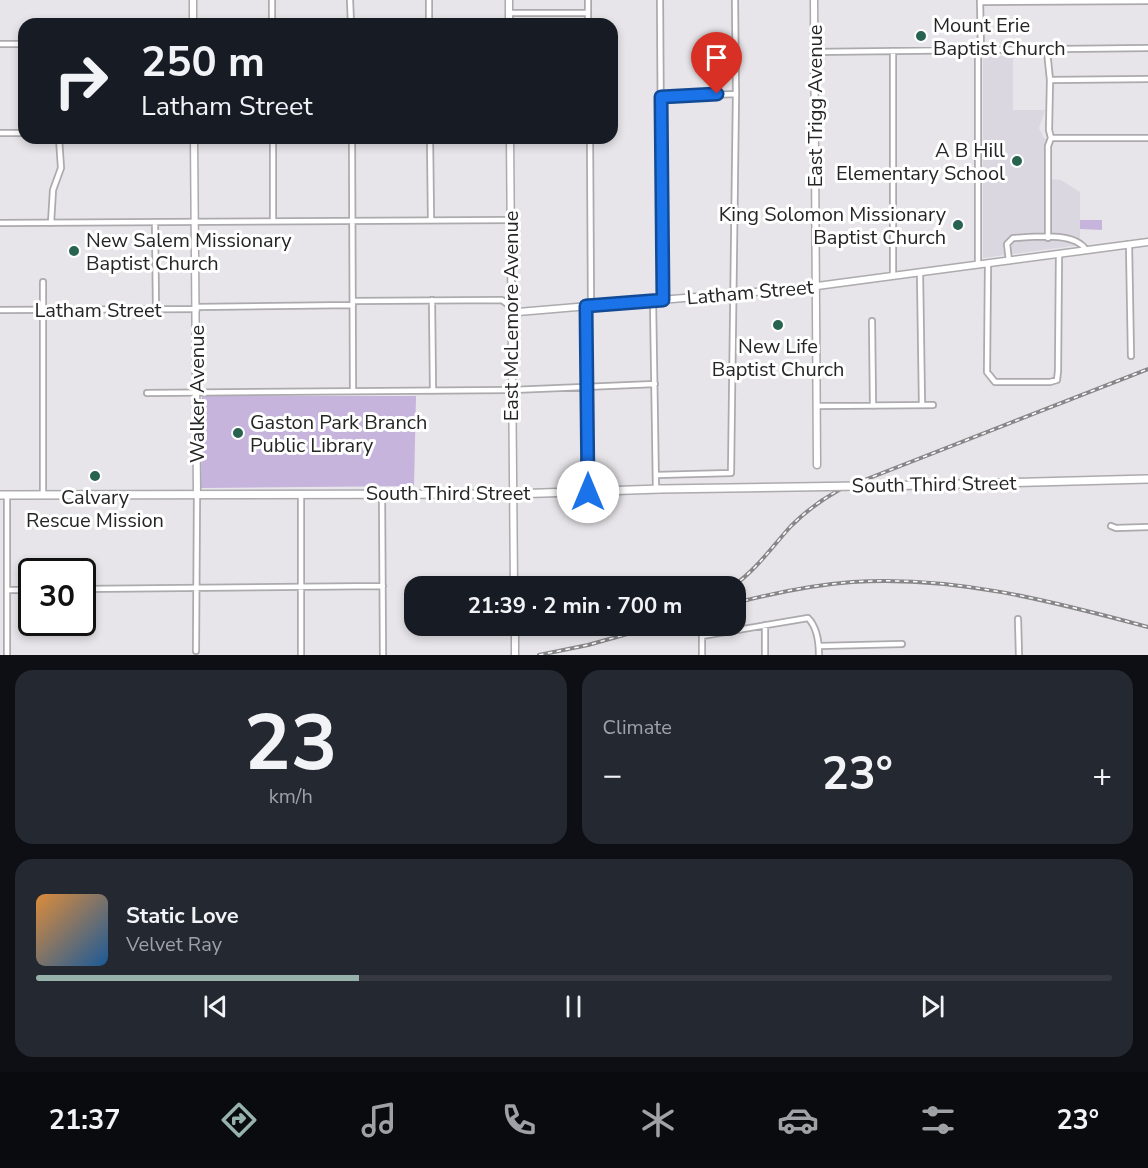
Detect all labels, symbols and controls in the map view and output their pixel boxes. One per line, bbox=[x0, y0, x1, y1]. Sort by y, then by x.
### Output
place label: Mount Erie Baptist Church bbox=[933, 12, 1066, 62]
street label: East Trigg Avenue bbox=[802, 25, 829, 187]
marker: Mount Erie Baptist Church bbox=[914, 29, 928, 43]
pin bbox=[691, 32, 742, 94]
text: 250 m bbox=[141, 34, 265, 91]
icon: arrive bbox=[700, 41, 733, 74]
icon: right bbox=[42, 42, 120, 120]
text: Latham Street bbox=[141, 88, 313, 125]
place label: A B Hill Elementary School bbox=[836, 137, 1005, 187]
marker: A B Hill Elementary School bbox=[1010, 154, 1024, 168]
place label: King Solomon Missionary Baptist Church bbox=[719, 201, 947, 251]
street label: East McLemore Avenue bbox=[498, 211, 525, 421]
marker: King Solomon Missionary Baptist Church bbox=[951, 218, 965, 232]
place label: New Salem Missionary Baptist Church bbox=[86, 227, 292, 277]
marker: New Salem Missionary Baptist Church bbox=[67, 244, 81, 258]
street label: Latham Street bbox=[685, 273, 816, 311]
street label: Latham Street bbox=[34, 297, 163, 324]
marker: New Life Baptist Church bbox=[771, 318, 785, 332]
street label: Walker Avenue bbox=[184, 325, 211, 463]
place label: New Life Baptist Church bbox=[712, 333, 844, 383]
place label: Gaston Park Branch Public Library bbox=[250, 409, 427, 459]
marker: Gaston Park Branch Public Library bbox=[231, 426, 245, 440]
position arrow bbox=[556, 460, 620, 524]
marker: Calvary Rescue Mission bbox=[88, 469, 102, 483]
street label: South Third Street bbox=[851, 470, 1018, 499]
street label: South Third Street bbox=[366, 480, 531, 507]
place label: Calvary Rescue Mission bbox=[26, 484, 164, 534]
speed limit sign: 30 bbox=[18, 558, 96, 636]
text: 21:39 · 2 min · 700 m bbox=[468, 591, 682, 621]
text: 23 bbox=[244, 690, 338, 797]
text: Climate bbox=[603, 714, 672, 741]
text: 23° bbox=[822, 744, 893, 805]
text: − bbox=[603, 753, 622, 798]
text: + bbox=[1092, 753, 1112, 798]
text: km/h bbox=[269, 783, 313, 810]
text: Static Love bbox=[126, 901, 239, 931]
text: Velvet Ray bbox=[126, 931, 222, 958]
icon: previous bbox=[199, 990, 232, 1023]
icon: pause bbox=[557, 990, 590, 1023]
icon: next bbox=[916, 990, 949, 1023]
icon: directions bbox=[218, 1099, 260, 1141]
icon: music bbox=[358, 1099, 400, 1141]
icon: phone bbox=[498, 1099, 540, 1141]
icon: climate bbox=[637, 1099, 679, 1141]
icon: car bbox=[777, 1099, 819, 1141]
icon: filters bbox=[917, 1099, 959, 1141]
text: 21:37 bbox=[49, 1102, 120, 1139]
text: 23° bbox=[1056, 1102, 1099, 1139]

